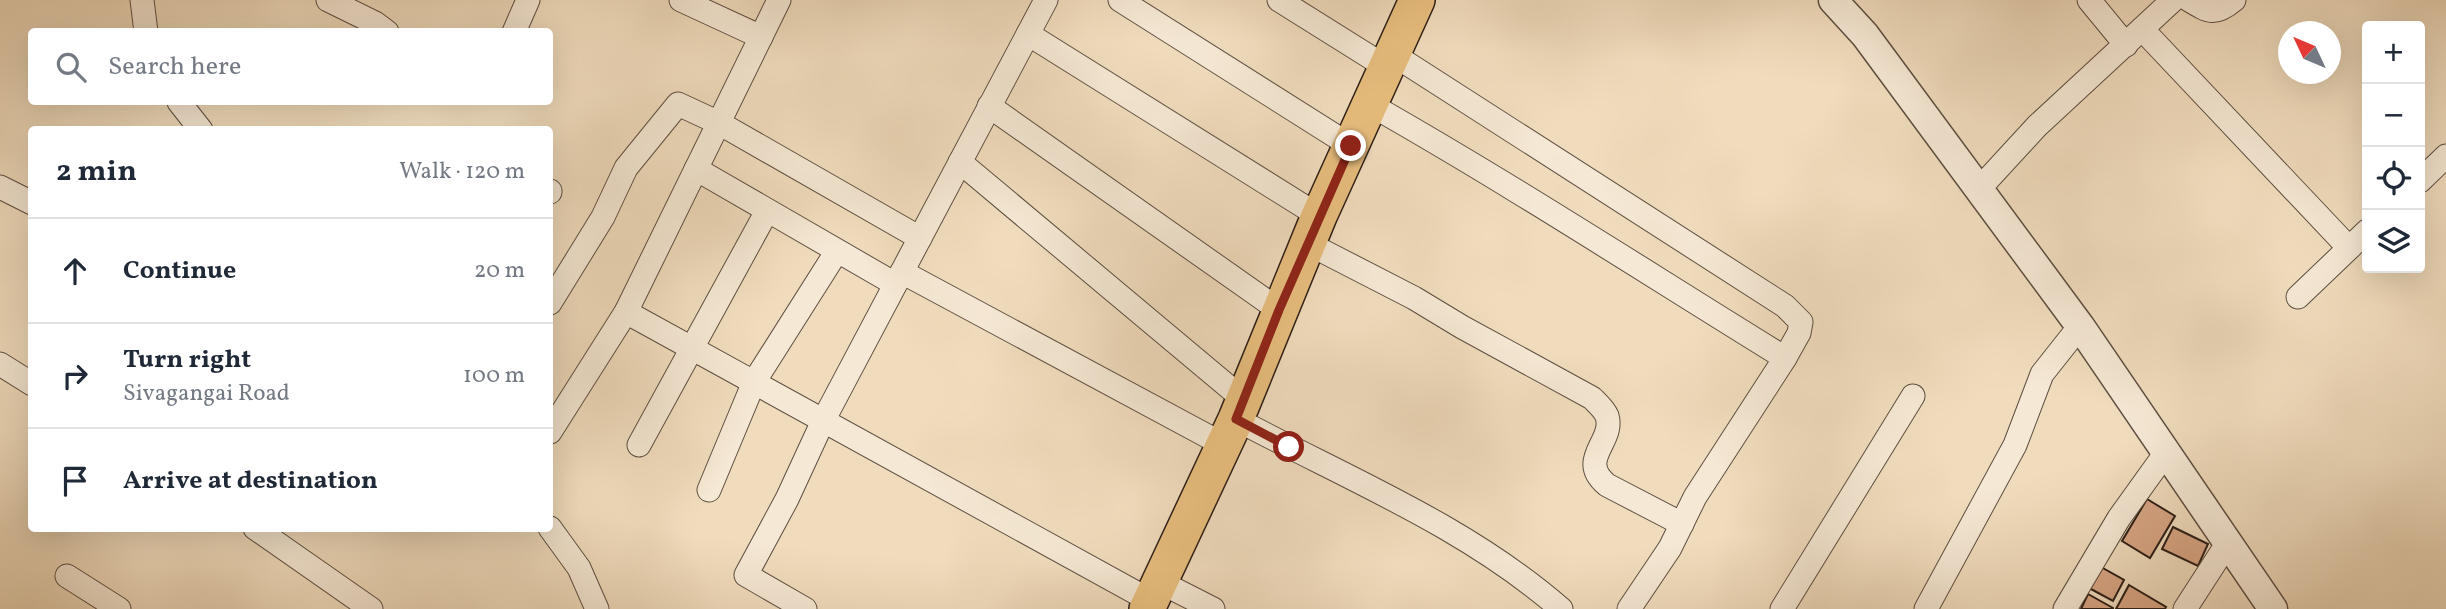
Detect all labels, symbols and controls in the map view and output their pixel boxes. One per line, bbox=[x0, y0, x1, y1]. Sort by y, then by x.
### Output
north arrow bbox=[2278, 21, 2341, 84]
map controls bbox=[2362, 21, 2425, 273]
button: + bbox=[2362, 21, 2425, 84]
search box bbox=[28, 28, 553, 105]
icon: search bbox=[52, 48, 90, 86]
text: Search here bbox=[108, 49, 241, 85]
button: − bbox=[2362, 84, 2425, 147]
route end bbox=[1335, 130, 1366, 161]
button: locate bbox=[2362, 147, 2425, 210]
text: 2 min bbox=[56, 151, 137, 193]
text: Walk · 120 m bbox=[399, 156, 525, 188]
button: layers bbox=[2362, 210, 2425, 273]
icon: ahead bbox=[56, 252, 94, 290]
text: Continue bbox=[123, 253, 236, 289]
text: 20 m bbox=[474, 255, 525, 287]
text: Turn right bbox=[123, 342, 251, 378]
icon: right bbox=[56, 357, 94, 395]
text: 100 m bbox=[463, 360, 525, 392]
text: Sivagangai Road bbox=[123, 378, 290, 410]
route start bbox=[1273, 431, 1304, 462]
icon: arrive bbox=[56, 462, 94, 500]
text: Arrive at destination bbox=[123, 463, 378, 499]

